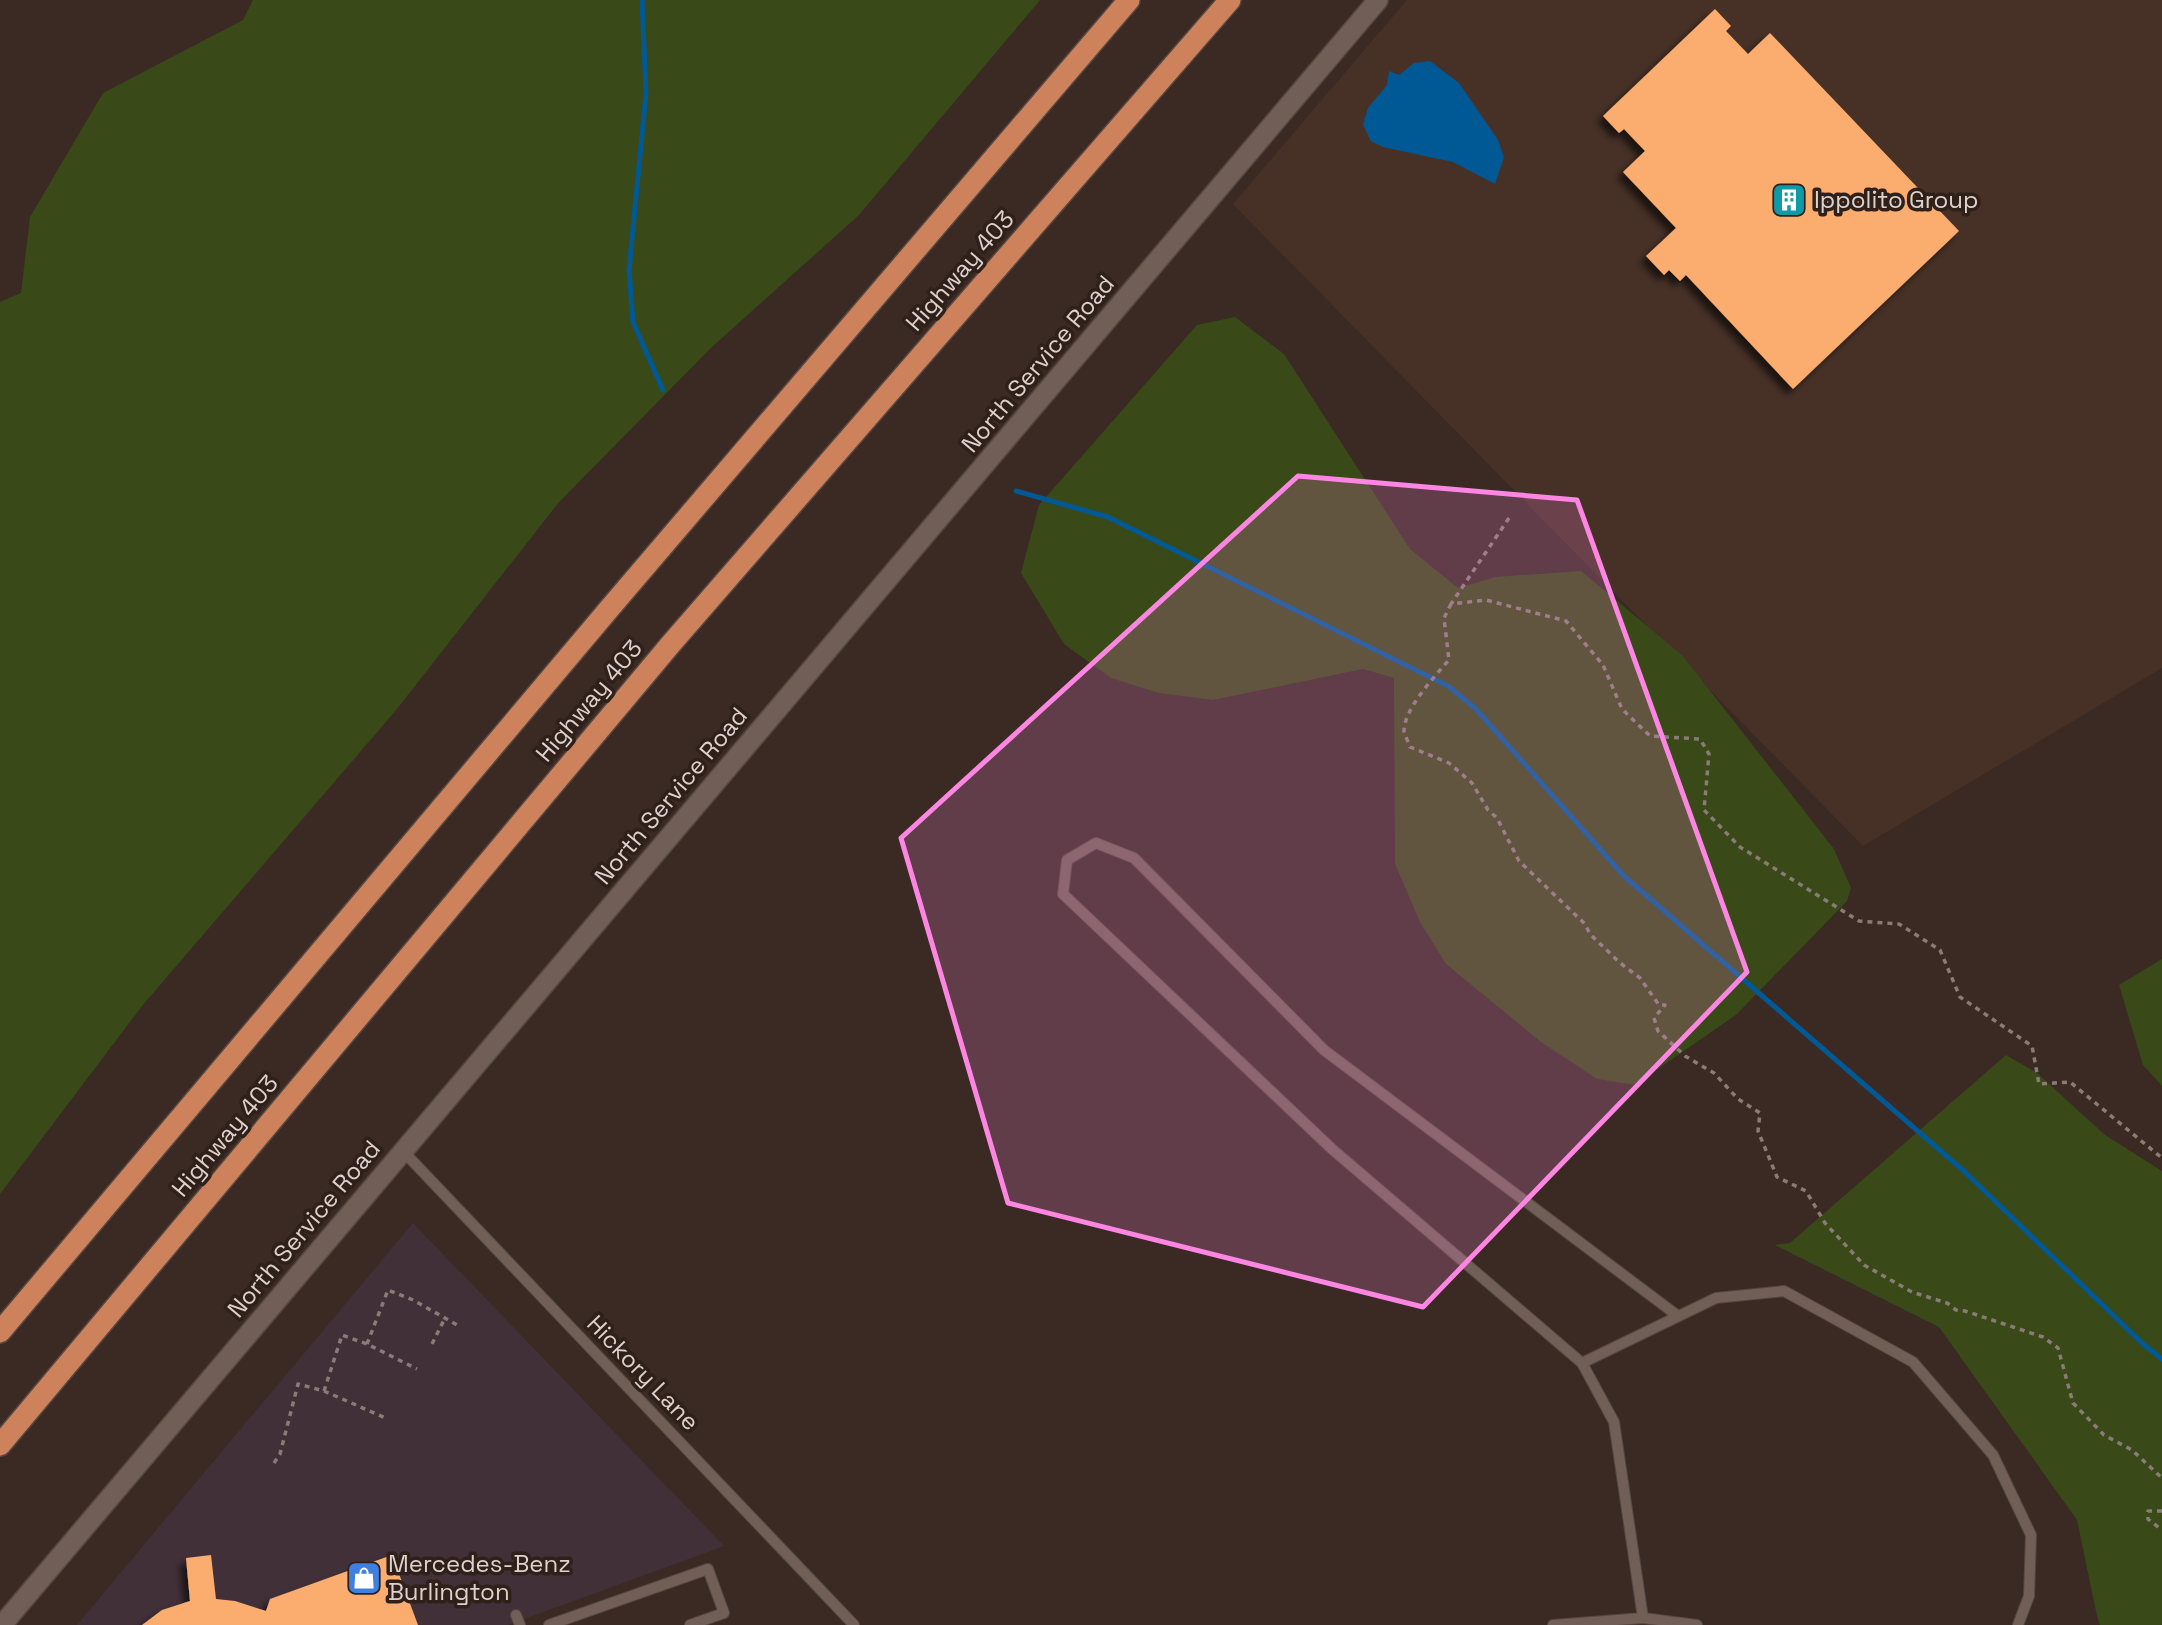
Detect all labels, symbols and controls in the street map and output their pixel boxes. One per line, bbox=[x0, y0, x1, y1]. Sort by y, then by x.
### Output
building icon: Ippolito Group bbox=[1770, 181, 1808, 219]
place label: Ippolito Group bbox=[1814, 184, 1978, 215]
street label: Highway 403 bbox=[899, 204, 1020, 337]
street label: North Service Road bbox=[954, 269, 1121, 459]
street label: Highway 403 bbox=[529, 633, 649, 768]
street label: North Service Road bbox=[587, 701, 754, 891]
street label: Highway 403 bbox=[165, 1068, 285, 1203]
street label: North Service Road bbox=[220, 1134, 387, 1324]
street label: Hickory Lane bbox=[581, 1308, 706, 1437]
place label: Mercedes-Benz Burlington bbox=[388, 1548, 571, 1607]
shop icon: Mercedes-Benz Burlington bbox=[345, 1559, 383, 1597]

